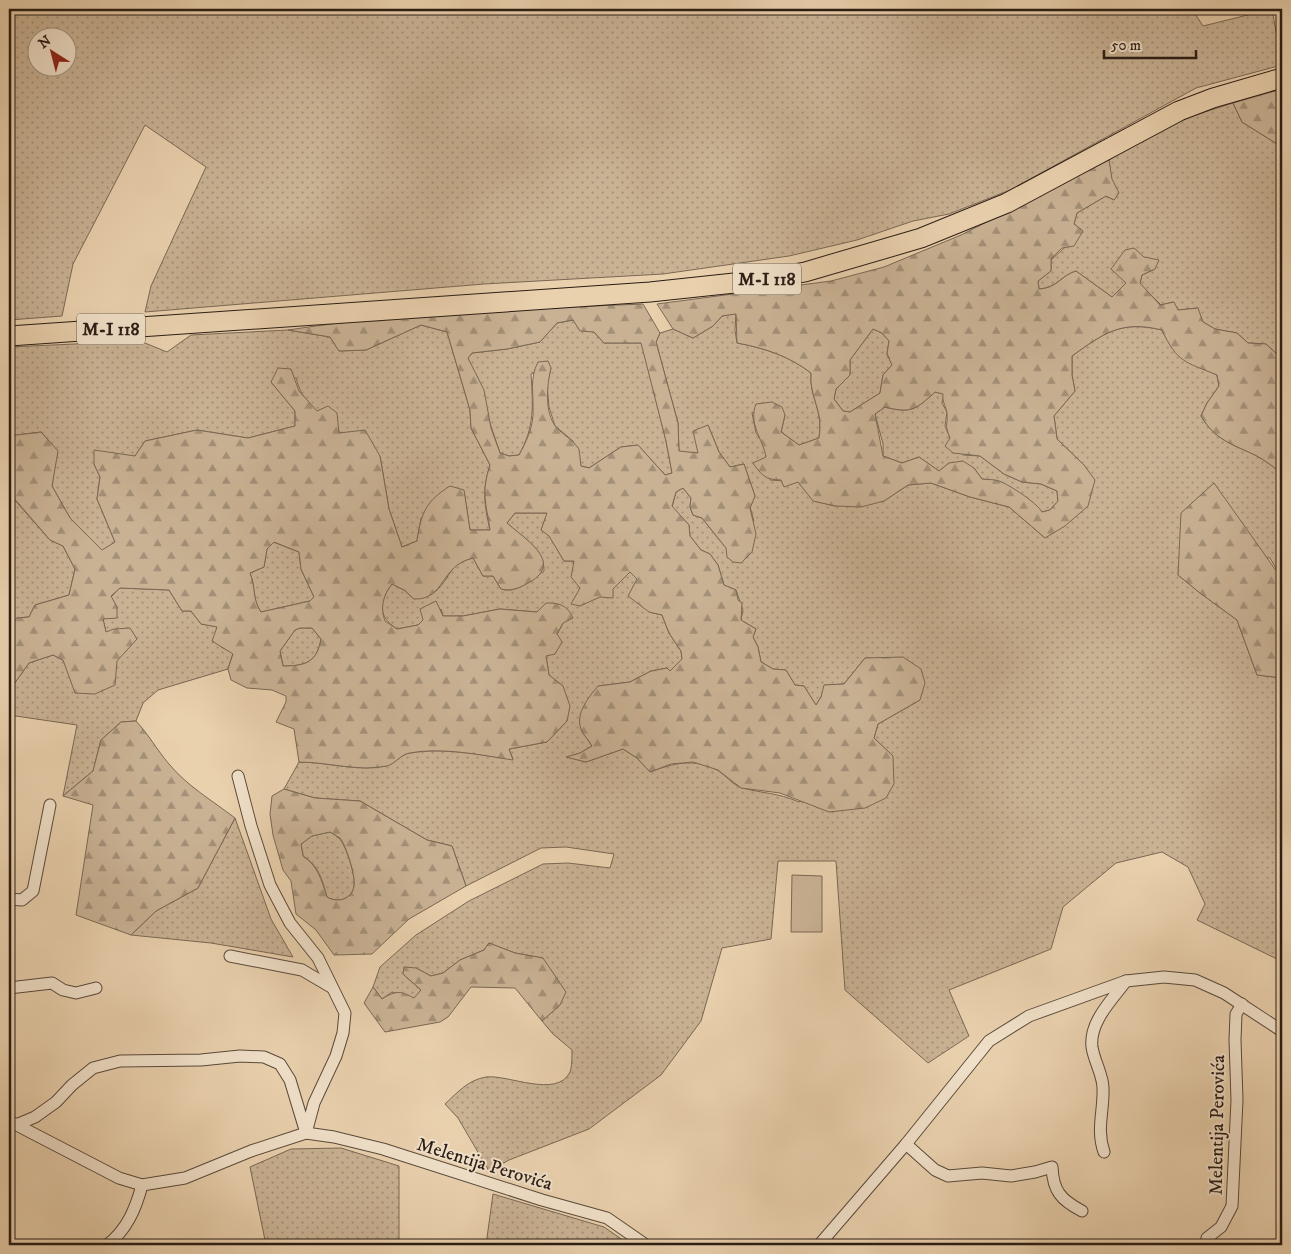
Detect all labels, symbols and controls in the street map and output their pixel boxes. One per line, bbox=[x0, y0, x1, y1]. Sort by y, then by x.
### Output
north arrow bbox=[28, 28, 78, 78]
scale bar bbox=[1104, 28, 1196, 60]
text: N bbox=[35, 31, 55, 53]
text: 50 m bbox=[1111, 36, 1141, 55]
road number: M-I 118 bbox=[733, 264, 801, 294]
road number: M-I 118 bbox=[77, 314, 145, 344]
street label: Melentija Perovića bbox=[1205, 1055, 1230, 1195]
street label: Melentija Perovića bbox=[414, 1133, 555, 1196]

